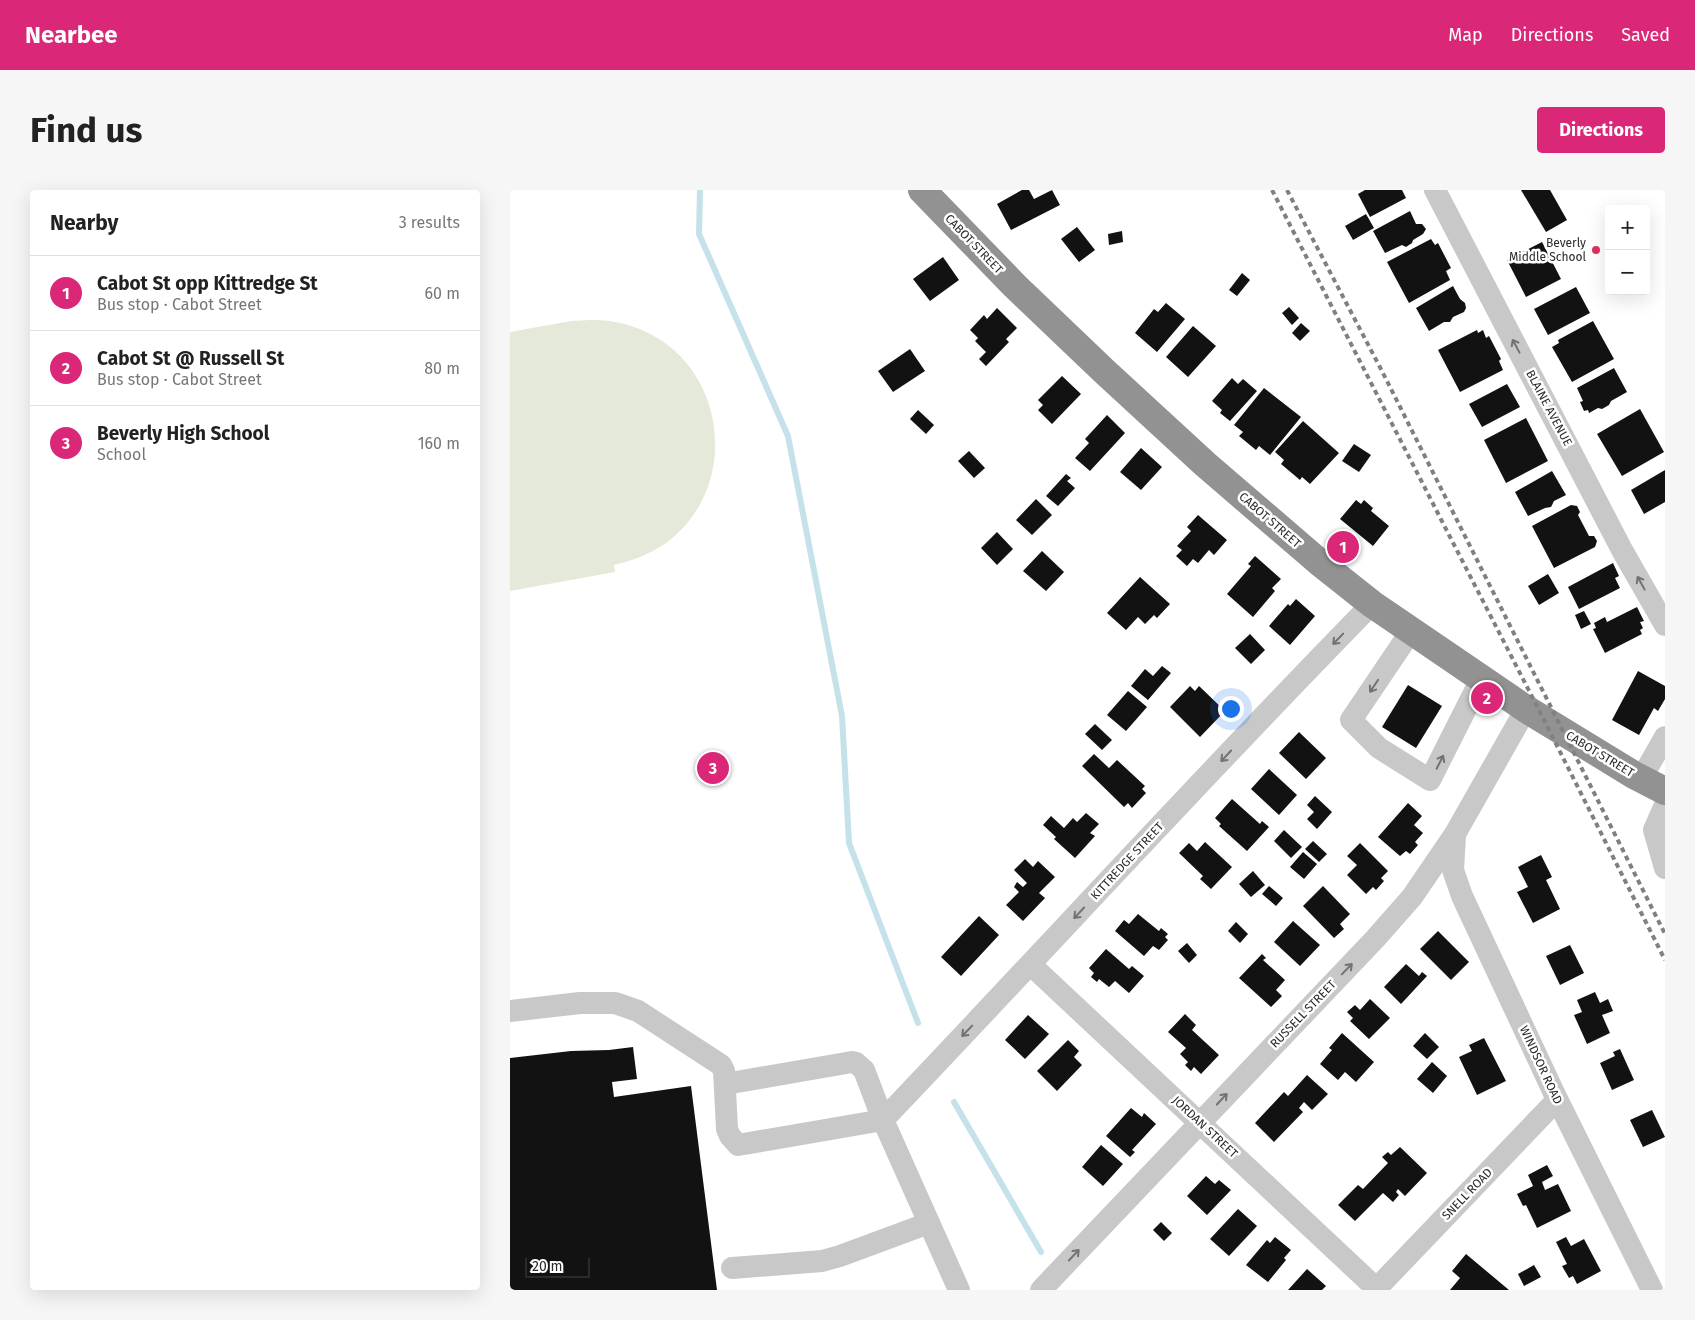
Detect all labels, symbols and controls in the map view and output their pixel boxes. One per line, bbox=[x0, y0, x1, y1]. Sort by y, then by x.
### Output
text: Nearbee bbox=[25, 21, 118, 49]
text: Map bbox=[1448, 24, 1483, 46]
text: Directions bbox=[1511, 24, 1593, 46]
text: Saved bbox=[1621, 24, 1670, 46]
button: Directions bbox=[1537, 107, 1665, 153]
text: Find us bbox=[30, 109, 142, 151]
map controls bbox=[1605, 205, 1650, 295]
button: + bbox=[1605, 205, 1650, 250]
text: Nearby bbox=[50, 210, 118, 236]
street label: CABOT STREET bbox=[942, 211, 1006, 277]
text: 3 results bbox=[399, 213, 460, 232]
place label: Beverly Middle School bbox=[1509, 236, 1586, 264]
marker: Beverly Middle School bbox=[1590, 244, 1602, 256]
button: − bbox=[1605, 250, 1650, 295]
text: Cabot St opp Kittredge St bbox=[97, 272, 318, 295]
text: 1 bbox=[62, 284, 70, 303]
text: 60 m bbox=[425, 284, 460, 303]
text: Bus stop · Cabot Street bbox=[97, 295, 262, 314]
one-way arrow bbox=[1511, 339, 1521, 354]
text: Cabot St @ Russell St bbox=[97, 347, 284, 370]
text: 2 bbox=[62, 359, 70, 378]
text: 80 m bbox=[424, 359, 460, 378]
street label: BLAINE AVENUE bbox=[1523, 368, 1575, 448]
text: Bus stop · Cabot Street bbox=[97, 370, 262, 389]
text: Beverly High School bbox=[97, 422, 269, 445]
text: 3 bbox=[62, 434, 70, 453]
text: 160 m bbox=[418, 434, 460, 453]
text: School bbox=[97, 445, 146, 464]
street label: CABOT STREET bbox=[1236, 489, 1304, 551]
pin: 1 bbox=[1327, 528, 1359, 566]
one-way arrow bbox=[1636, 576, 1645, 591]
one-way arrow bbox=[1332, 633, 1344, 645]
one-way arrow bbox=[1369, 679, 1379, 693]
pin: 2 bbox=[1471, 679, 1503, 717]
your location bbox=[1218, 696, 1244, 722]
street label: CABOT STREET bbox=[1563, 728, 1637, 780]
pin: 3 bbox=[697, 749, 729, 787]
one-way arrow bbox=[1220, 750, 1232, 763]
one-way arrow bbox=[1435, 755, 1445, 770]
street label: KITTREDGE STREET bbox=[1088, 819, 1167, 902]
one-way arrow bbox=[1073, 907, 1085, 920]
one-way arrow bbox=[1341, 962, 1353, 975]
street label: RUSSELL STREET bbox=[1267, 977, 1339, 1051]
street label: WINDSOR ROAD bbox=[1517, 1024, 1565, 1107]
one-way arrow bbox=[961, 1025, 973, 1038]
one-way arrow bbox=[1216, 1092, 1228, 1105]
street label: JORDAN STREET bbox=[1170, 1093, 1241, 1161]
street label: SNELL ROAD bbox=[1439, 1165, 1495, 1223]
one-way arrow bbox=[1068, 1248, 1080, 1261]
scale bar bbox=[525, 1255, 590, 1278]
text: 20 m bbox=[532, 1258, 562, 1275]

